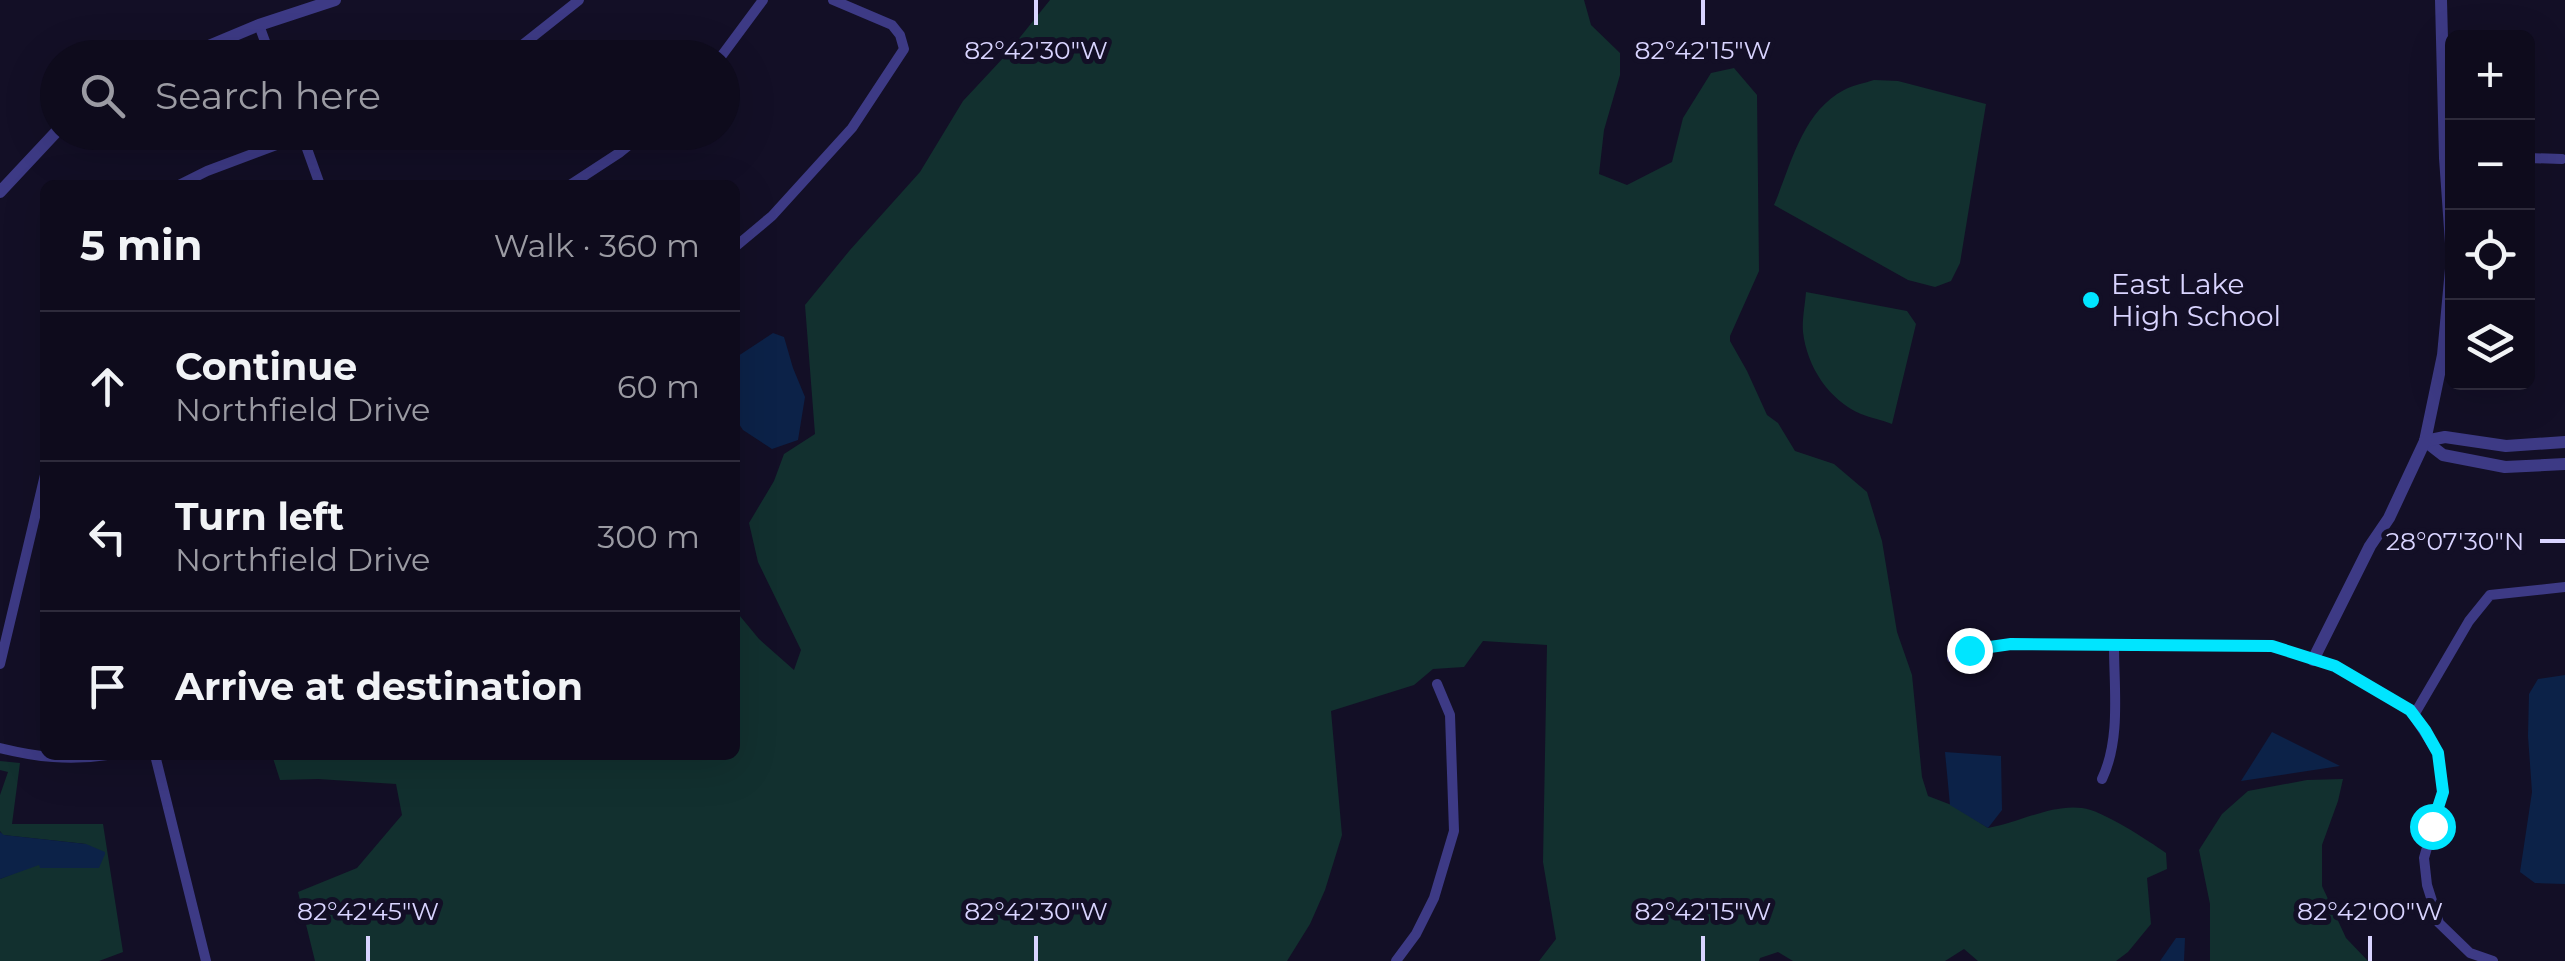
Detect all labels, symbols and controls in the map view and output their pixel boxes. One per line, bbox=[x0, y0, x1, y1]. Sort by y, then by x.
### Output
map controls bbox=[2445, 30, 2535, 390]
button: + bbox=[2445, 30, 2535, 120]
text: 82°42'30"W bbox=[964, 35, 1108, 65]
text: 82°42'15"W bbox=[1635, 35, 1771, 65]
search box bbox=[40, 40, 740, 150]
icon: search bbox=[75, 68, 130, 123]
text: Search here bbox=[155, 72, 381, 119]
button: − bbox=[2445, 120, 2535, 210]
button: locate bbox=[2445, 210, 2535, 300]
text: 5 min bbox=[80, 219, 203, 271]
text: Walk · 360 m bbox=[494, 226, 700, 265]
place label: East Lake High School bbox=[2111, 267, 2281, 333]
marker: East Lake High School bbox=[2080, 289, 2102, 311]
button: layers bbox=[2445, 300, 2535, 390]
text: Continue bbox=[175, 343, 357, 390]
icon: ahead bbox=[80, 359, 135, 414]
text: 60 m bbox=[617, 367, 700, 406]
text: Northfield Drive bbox=[175, 390, 430, 429]
text: Turn left bbox=[175, 493, 344, 540]
icon: left bbox=[80, 509, 135, 564]
text: 300 m bbox=[597, 517, 700, 556]
text: 28°07'30"N bbox=[2386, 526, 2524, 556]
text: Northfield Drive bbox=[175, 540, 430, 579]
route end bbox=[1947, 628, 1993, 674]
icon: arrive bbox=[80, 659, 135, 714]
text: Arrive at destination bbox=[175, 663, 583, 710]
route start bbox=[2410, 804, 2456, 850]
text: 82°42'45"W bbox=[297, 896, 439, 926]
text: 82°42'30"W bbox=[964, 896, 1108, 926]
text: 82°42'15"W bbox=[1635, 896, 1771, 926]
text: 82°42'00"W bbox=[2297, 896, 2443, 926]

